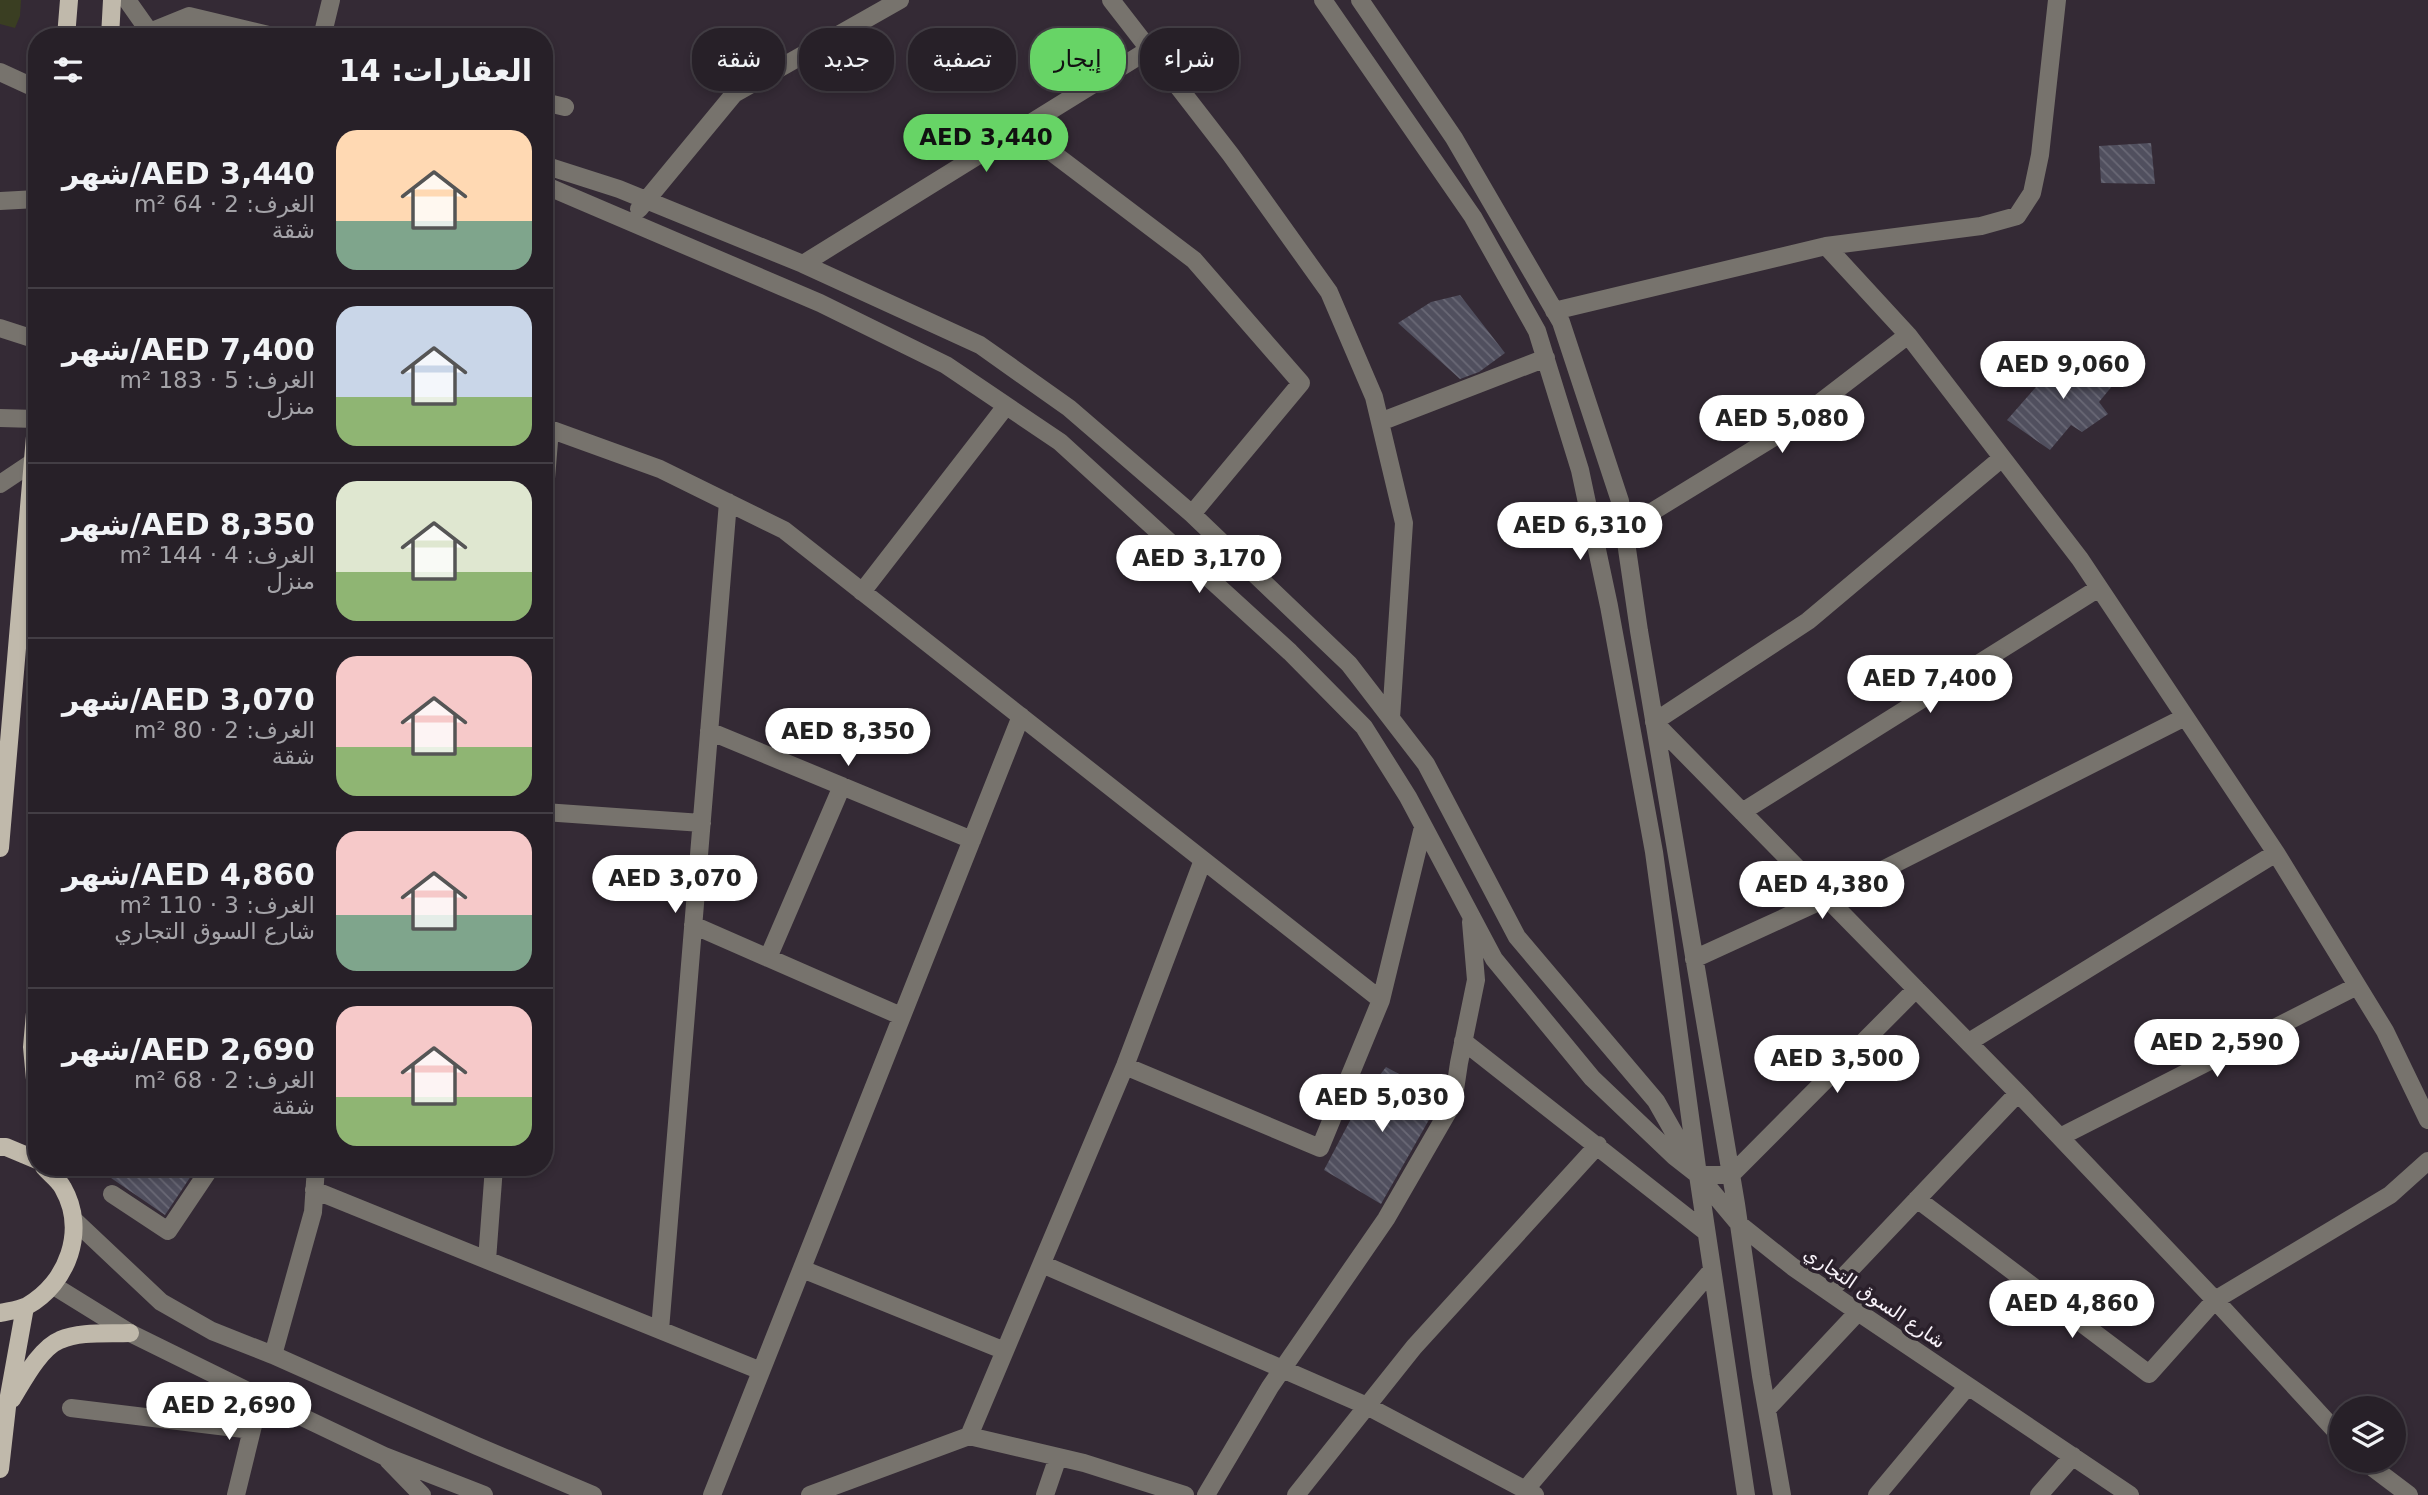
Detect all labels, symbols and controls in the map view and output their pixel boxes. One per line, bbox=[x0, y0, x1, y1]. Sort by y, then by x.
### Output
chip: شقة bbox=[692, 28, 785, 91]
chip: جديد bbox=[799, 28, 894, 91]
chip: تصفية bbox=[908, 28, 1016, 91]
chip: إيجار bbox=[1030, 28, 1126, 91]
chip: شراء bbox=[1140, 28, 1239, 91]
icon: filters bbox=[49, 51, 87, 89]
text: العقارات: 14 bbox=[339, 53, 532, 88]
pin: AED 3,440 bbox=[906, 114, 1066, 174]
text: AED 3,440 bbox=[919, 124, 1053, 150]
text: AED 3,440/شهر bbox=[62, 156, 315, 191]
icon: home bbox=[392, 158, 476, 242]
text: الغرف: 2 · 64 m² bbox=[134, 191, 315, 217]
text: شقة bbox=[272, 217, 315, 243]
text: AED 7,400/شهر bbox=[62, 332, 315, 367]
icon: home bbox=[392, 334, 476, 418]
pin: AED 9,060 bbox=[1983, 342, 2143, 401]
text: AED 9,060 bbox=[1996, 351, 2130, 377]
text: الغرف: 5 · 183 m² bbox=[119, 367, 315, 393]
text: منزل bbox=[266, 393, 315, 419]
pin: AED 5,080 bbox=[1702, 396, 1862, 455]
text: AED 5,080 bbox=[1715, 405, 1849, 431]
pin: AED 6,310 bbox=[1500, 503, 1660, 562]
text: AED 8,350/شهر bbox=[62, 507, 315, 542]
icon: home bbox=[392, 509, 476, 593]
text: AED 6,310 bbox=[1513, 512, 1647, 538]
pin: AED 3,170 bbox=[1119, 536, 1279, 595]
text: الغرف: 4 · 144 m² bbox=[119, 542, 315, 568]
text: AED 3,170 bbox=[1132, 545, 1266, 571]
text: منزل bbox=[266, 568, 315, 594]
pin: AED 7,400 bbox=[1850, 656, 2010, 715]
text: AED 7,400 bbox=[1863, 665, 1997, 691]
text: AED 3,070/شهر bbox=[62, 682, 315, 717]
icon: home bbox=[392, 684, 476, 768]
pin: AED 8,350 bbox=[768, 708, 928, 768]
text: الغرف: 2 · 80 m² bbox=[134, 717, 315, 743]
text: AED 8,350 bbox=[781, 718, 915, 744]
text: شقة bbox=[272, 743, 315, 769]
pin: AED 3,070 bbox=[595, 856, 755, 915]
text: AED 4,860/شهر bbox=[62, 857, 315, 892]
icon: home bbox=[392, 859, 476, 943]
pin: AED 4,380 bbox=[1742, 862, 1902, 921]
text: AED 3,070 bbox=[608, 865, 742, 891]
text: AED 4,380 bbox=[1755, 871, 1889, 897]
text: الغرف: 3 · 110 m² bbox=[119, 892, 315, 918]
text: شارع السوق التجاري bbox=[114, 918, 315, 944]
pin: AED 2,590 bbox=[2137, 1020, 2297, 1079]
text: AED 2,590 bbox=[2150, 1029, 2284, 1055]
text: AED 2,690/شهر bbox=[62, 1032, 315, 1067]
icon: home bbox=[392, 1034, 476, 1118]
pin: AED 3,500 bbox=[1757, 1036, 1917, 1095]
text: AED 3,500 bbox=[1770, 1045, 1904, 1071]
text: الغرف: 2 · 68 m² bbox=[134, 1067, 315, 1093]
pin: AED 5,030 bbox=[1302, 1074, 1462, 1134]
text: AED 5,030 bbox=[1315, 1084, 1449, 1110]
text: شقة bbox=[272, 1093, 315, 1119]
street label: شارع السوق التجاري bbox=[1800, 1242, 1950, 1353]
pin: AED 4,860 bbox=[1992, 1280, 2152, 1340]
text: AED 4,860 bbox=[2005, 1290, 2139, 1316]
pin: AED 2,690 bbox=[149, 1382, 309, 1442]
text: AED 2,690 bbox=[162, 1392, 296, 1418]
map controls bbox=[2329, 1396, 2406, 1473]
button: layers bbox=[2329, 1396, 2406, 1473]

